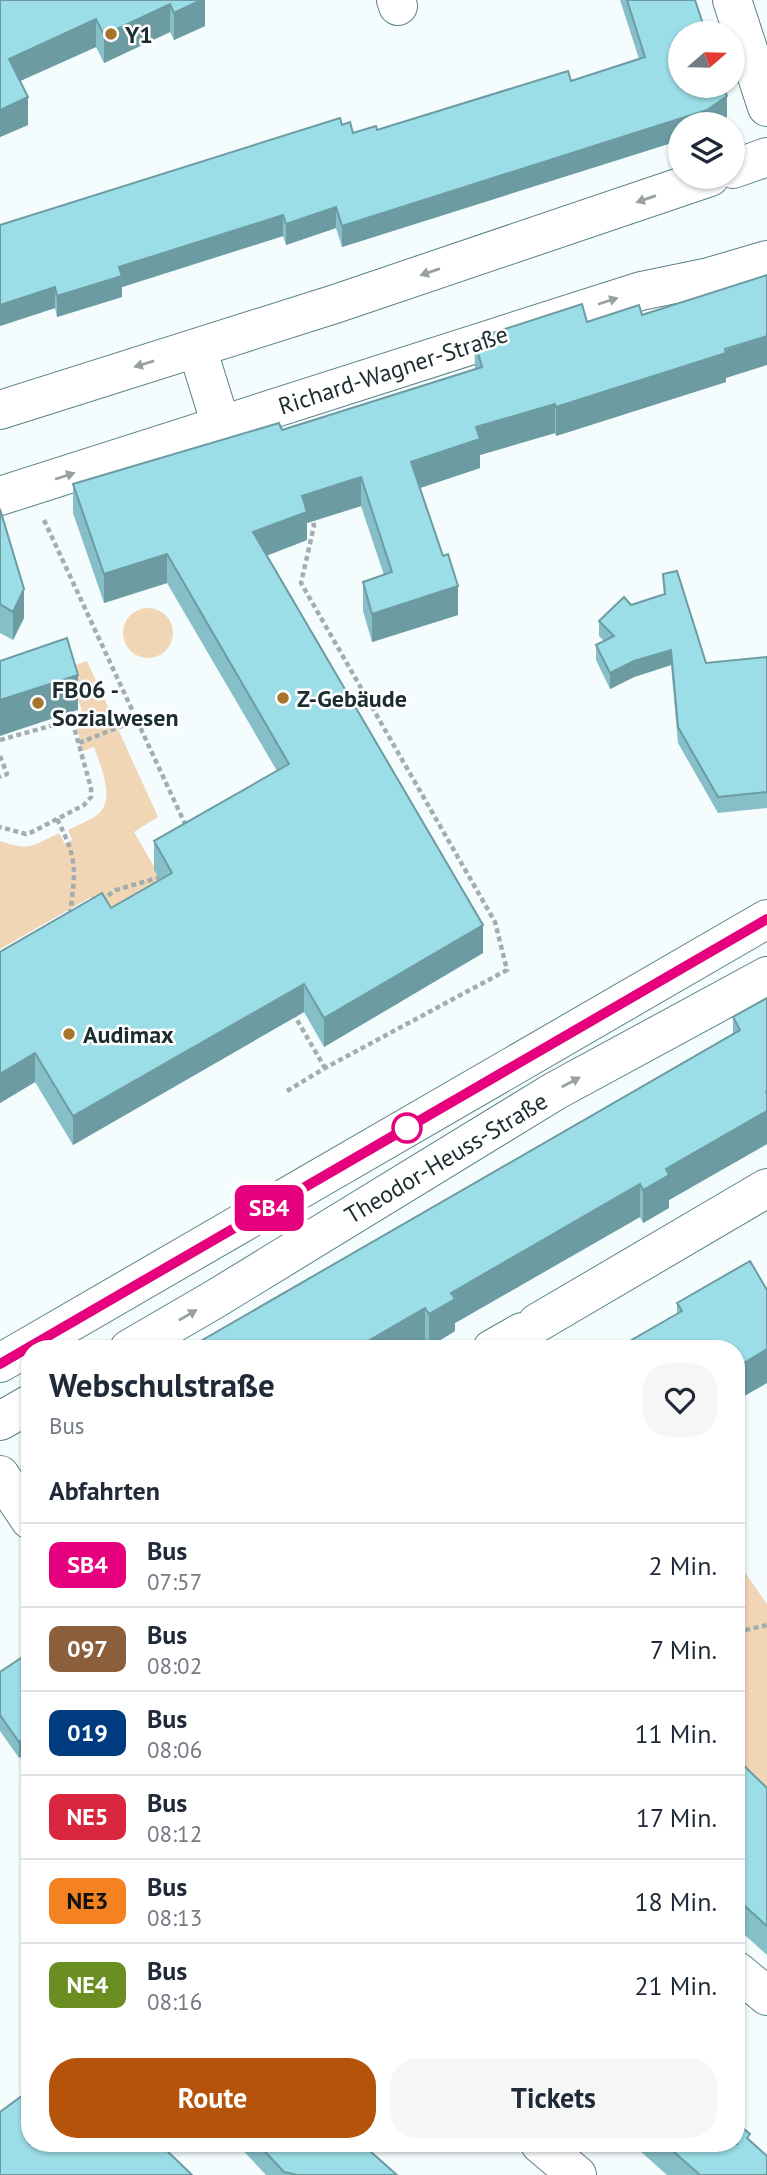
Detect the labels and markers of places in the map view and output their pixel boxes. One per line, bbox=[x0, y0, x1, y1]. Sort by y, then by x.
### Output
place label: Y1 bbox=[124, 19, 153, 50]
marker: Y1 bbox=[103, 26, 119, 42]
place label: FB06 - Sozialwesen bbox=[52, 674, 179, 733]
place label: Z-Gebäude bbox=[297, 683, 407, 714]
marker: Z-Gebäude bbox=[275, 690, 291, 706]
marker: FB06 - Sozialwesen bbox=[30, 695, 46, 711]
place label: Audimax bbox=[83, 1019, 174, 1050]
marker: Audimax bbox=[61, 1026, 77, 1042]
unlabelled marker bbox=[392, 1113, 422, 1143]

